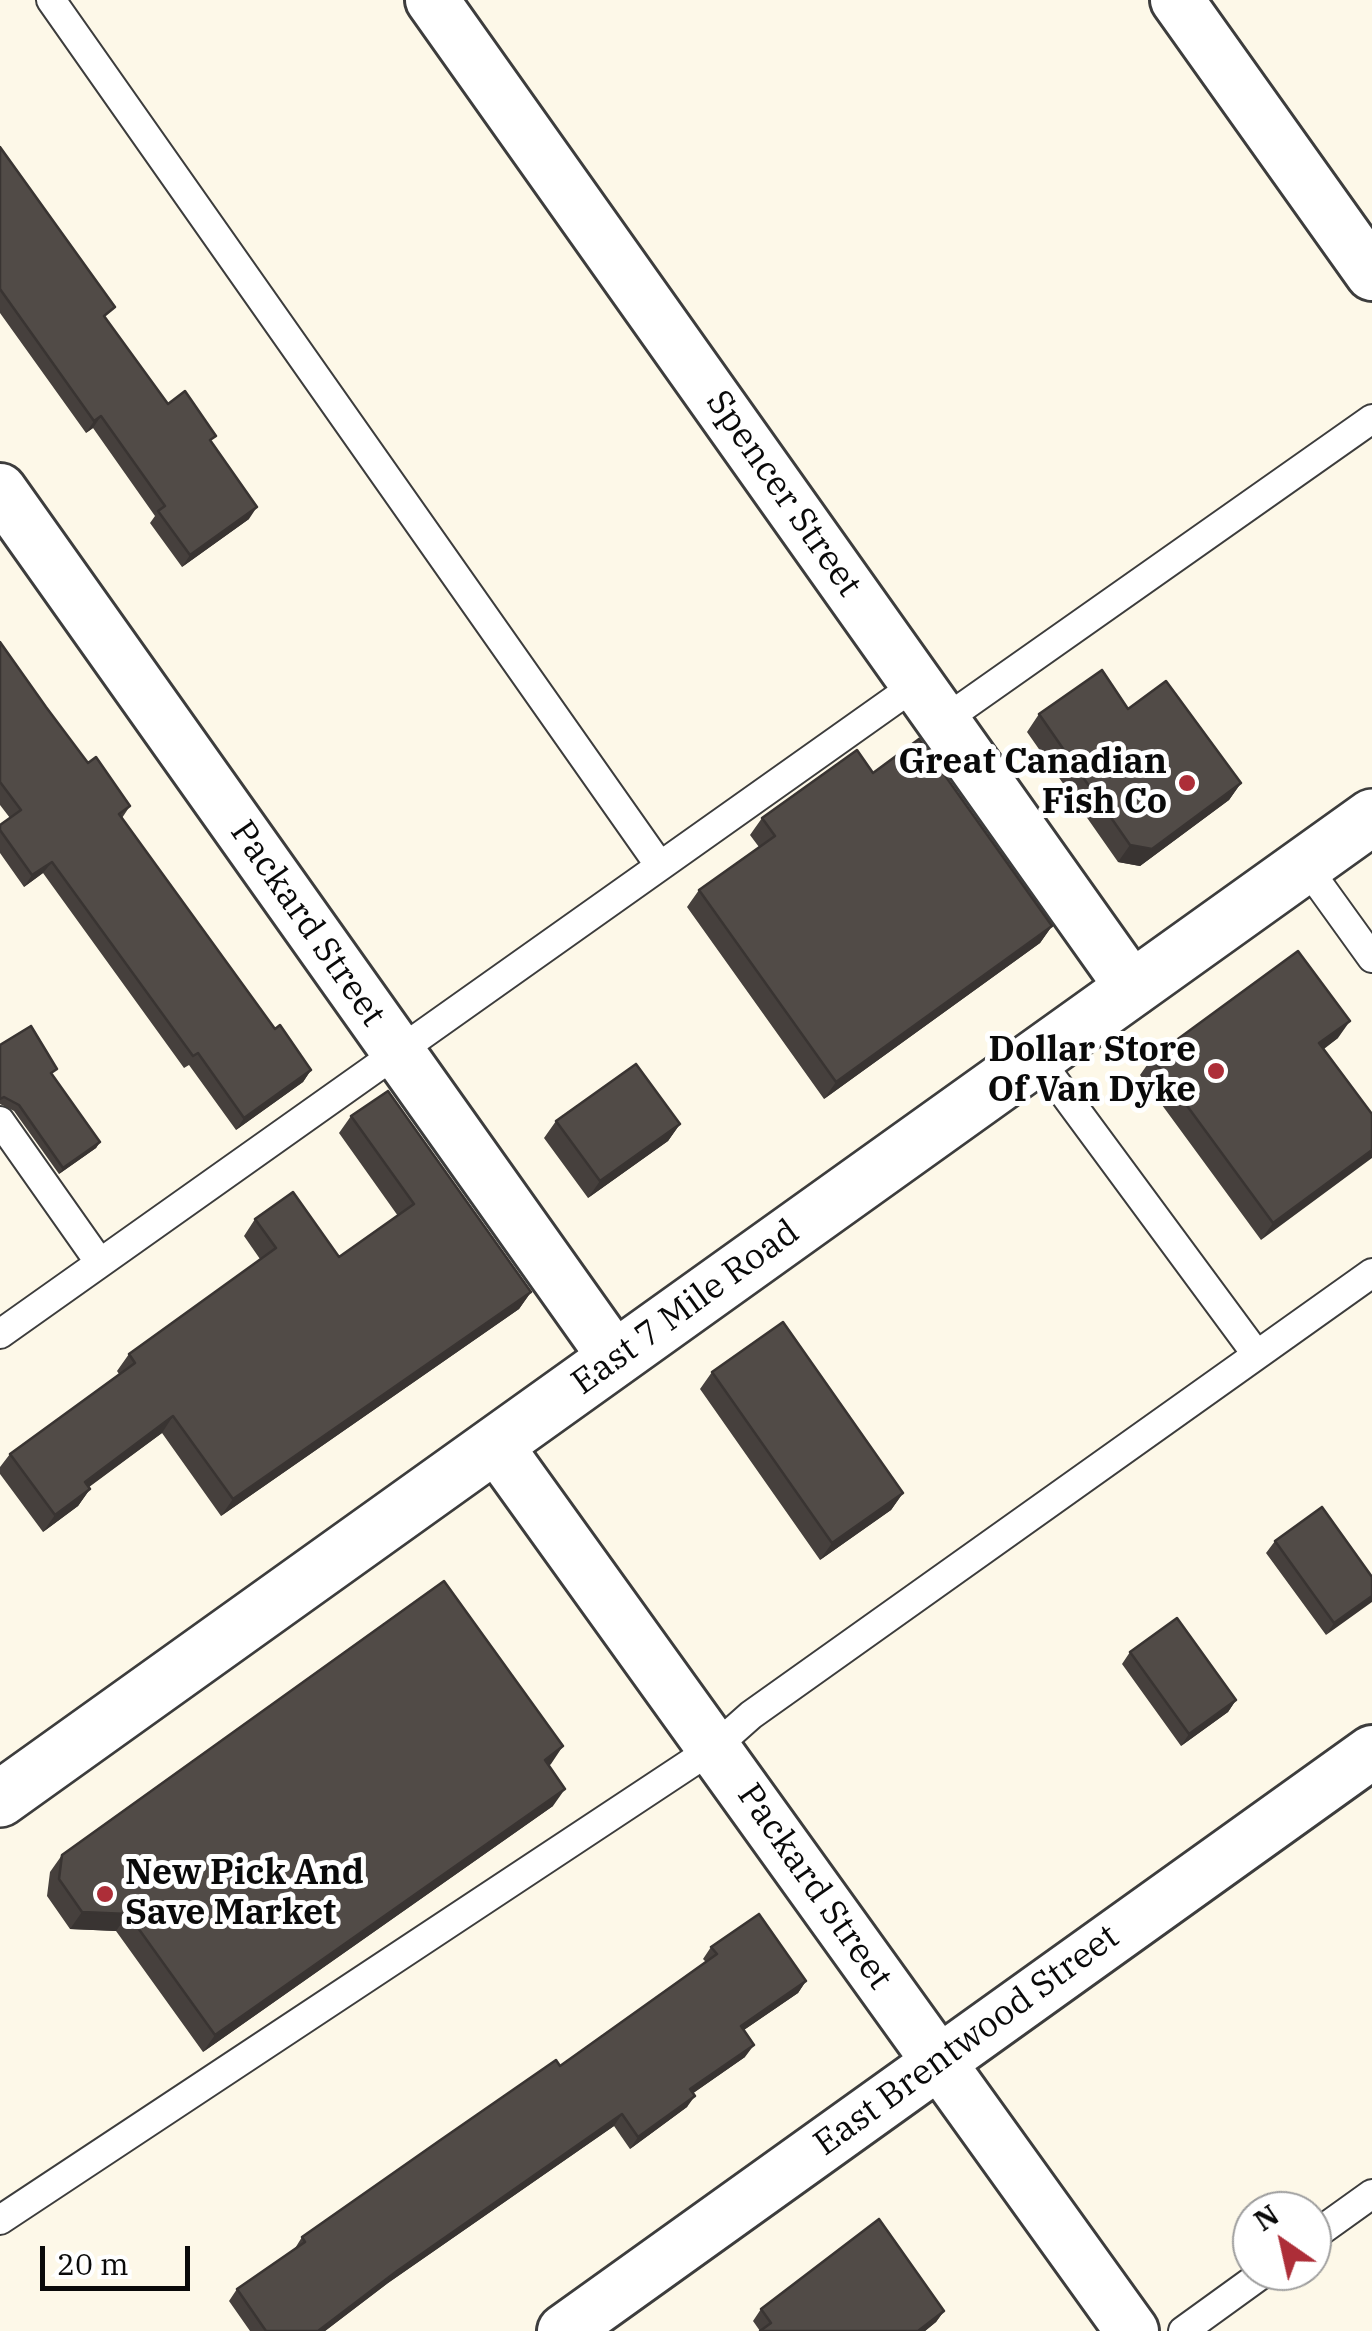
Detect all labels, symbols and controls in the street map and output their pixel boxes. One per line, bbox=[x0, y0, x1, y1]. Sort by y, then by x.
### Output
street label: Spencer Street bbox=[696, 383, 870, 605]
place label: Great Canadian Fish Co bbox=[898, 742, 1167, 824]
marker: Great Canadian Fish Co bbox=[1176, 772, 1198, 794]
street label: Packard Street bbox=[221, 813, 393, 1035]
place label: Dollar Store Of Van Dyke bbox=[987, 1030, 1196, 1112]
marker: Dollar Store Of Van Dyke bbox=[1205, 1060, 1227, 1082]
street label: East 7 Mile Road bbox=[564, 1212, 808, 1404]
street label: Packard Street bbox=[728, 1776, 900, 1998]
place label: New Pick And Save Market bbox=[125, 1853, 364, 1935]
marker: New Pick And Save Market bbox=[94, 1883, 116, 1905]
street label: East Brentwood Street bbox=[807, 1916, 1127, 2166]
north arrow bbox=[1232, 2191, 1332, 2291]
text: N bbox=[1247, 2196, 1286, 2239]
scale bar bbox=[45, 2226, 195, 2288]
text: 20 m bbox=[57, 2244, 129, 2283]

